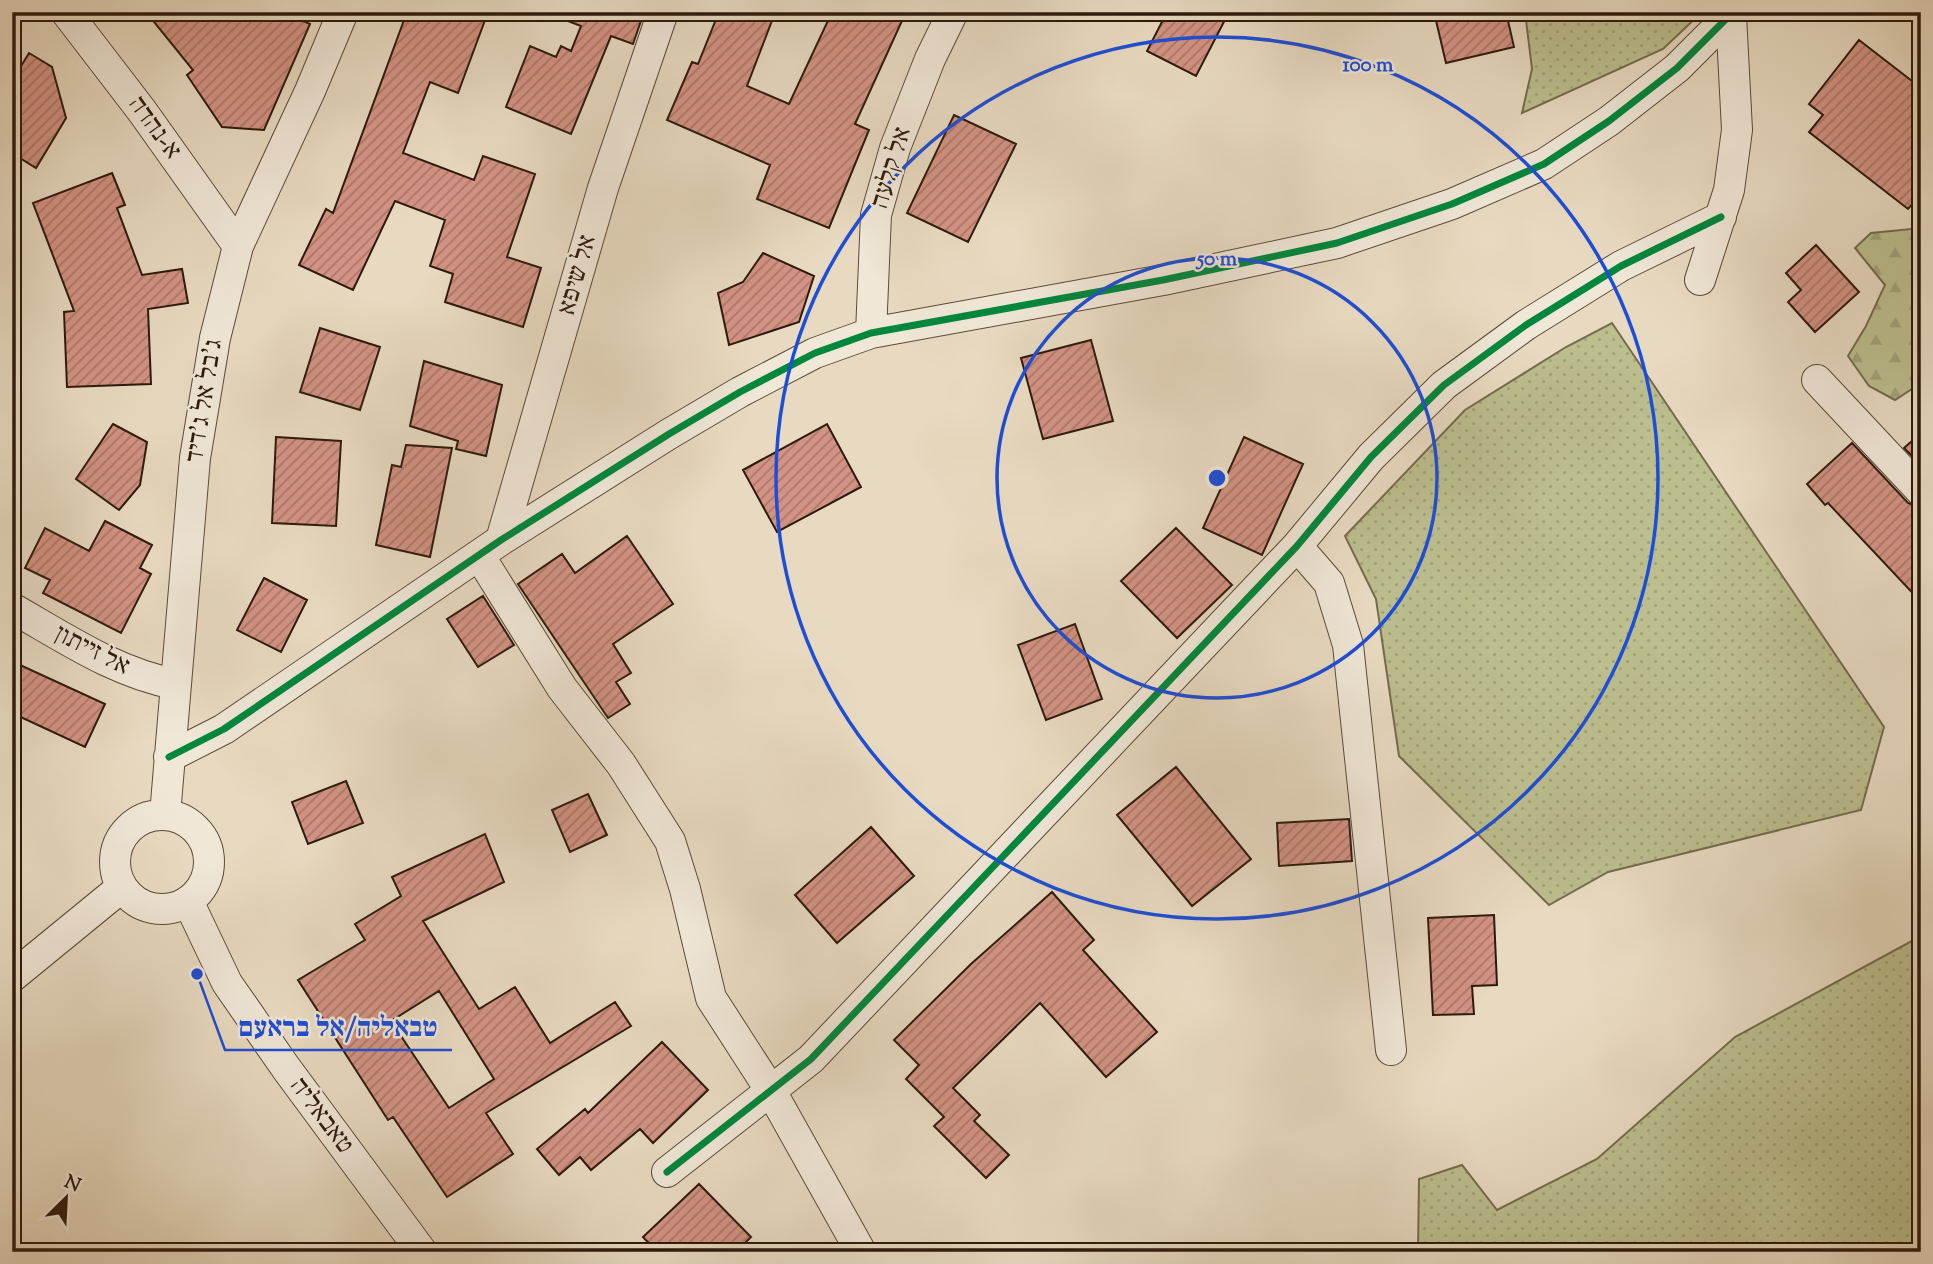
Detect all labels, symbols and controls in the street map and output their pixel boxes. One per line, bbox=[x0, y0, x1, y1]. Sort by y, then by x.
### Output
text: 100 m bbox=[1343, 51, 1394, 81]
street label: א-נהדה bbox=[118, 89, 190, 167]
street label: אל קלעה bbox=[862, 123, 922, 213]
street label: אל שיפא bbox=[549, 231, 607, 319]
text: 50 m bbox=[1195, 245, 1238, 275]
street label: ג'בל אל ג'דיד bbox=[177, 337, 233, 465]
centre of rings bbox=[1205, 466, 1229, 490]
street label: אל זייתון bbox=[48, 616, 136, 686]
callout: טבאליה/אל בראעם bbox=[225, 1001, 452, 1050]
text: טבאליה/אל בראעם bbox=[238, 1009, 438, 1049]
street label: טאבאליה bbox=[280, 1070, 362, 1162]
north arrow bbox=[32, 1162, 102, 1232]
text: N bbox=[59, 1169, 84, 1200]

